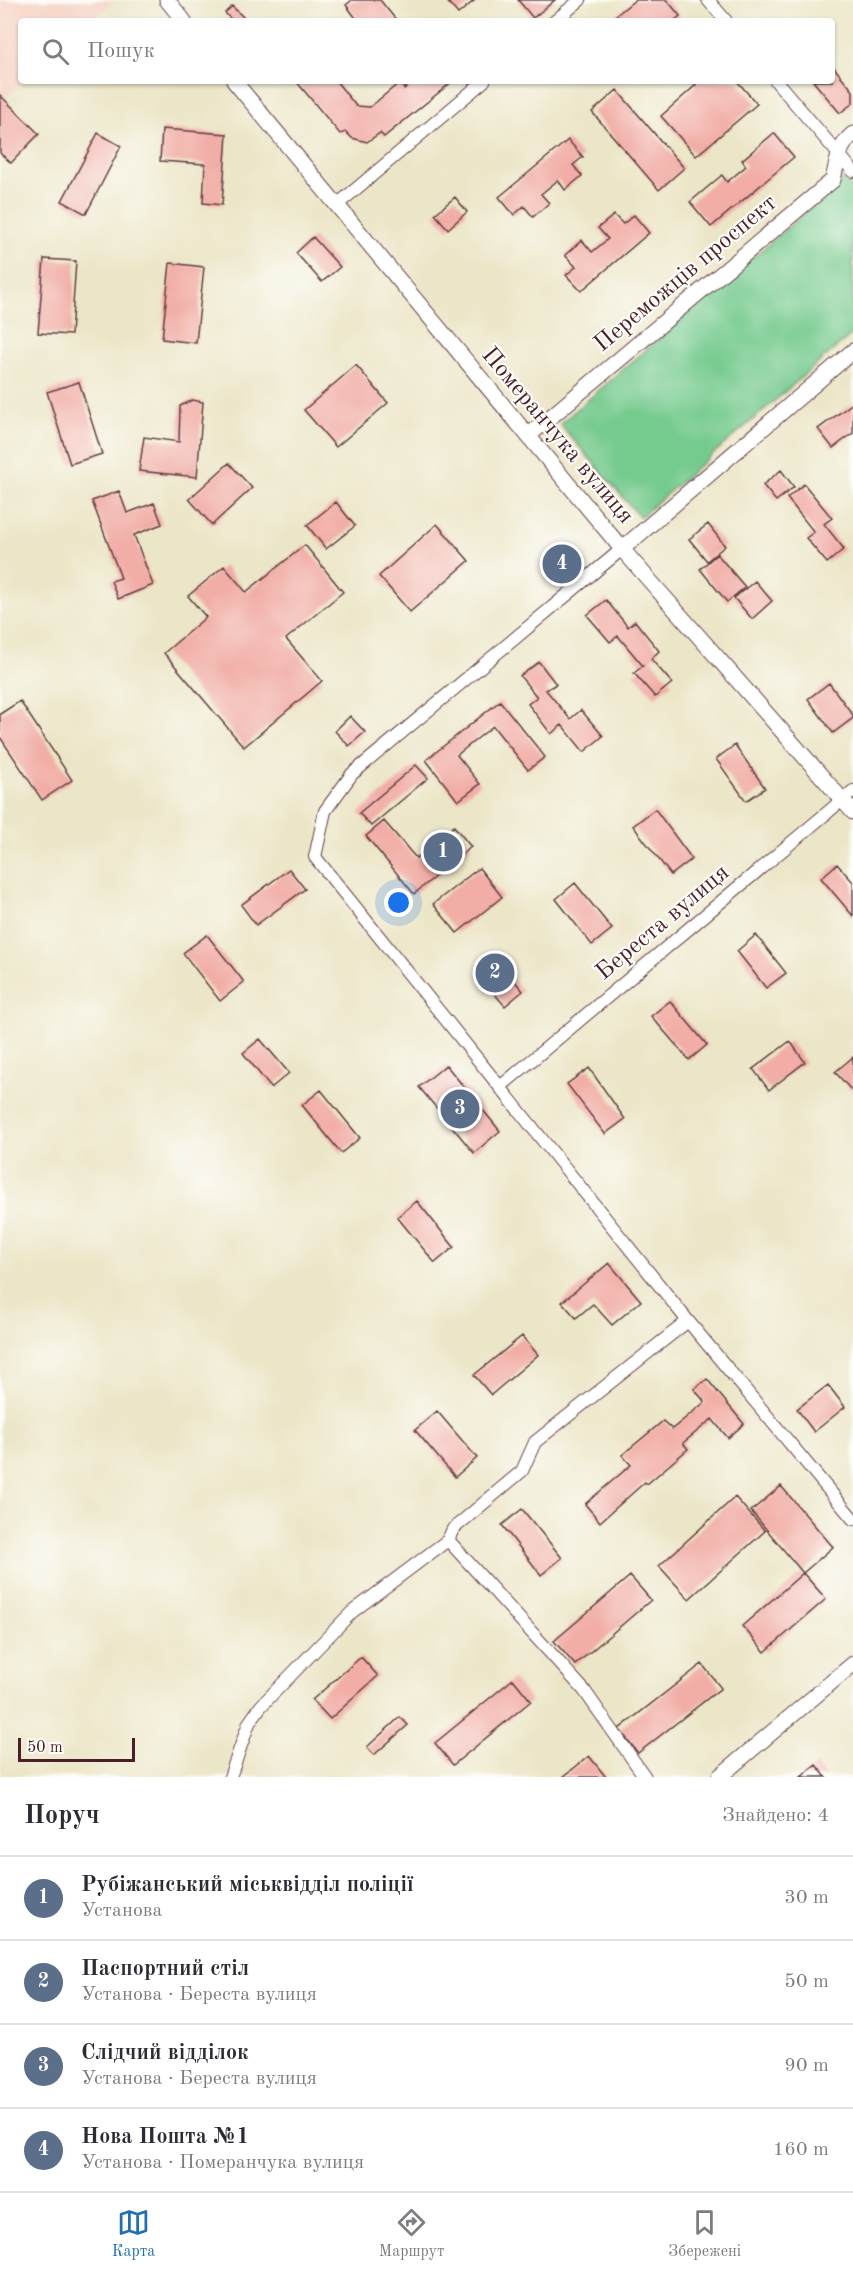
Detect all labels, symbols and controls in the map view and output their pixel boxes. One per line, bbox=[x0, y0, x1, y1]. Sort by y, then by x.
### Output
search box bbox=[18, 18, 835, 84]
icon: search bbox=[39, 35, 72, 68]
text: Пошук bbox=[87, 40, 155, 62]
street label: Переможців проспект bbox=[590, 191, 782, 357]
street label: Померанчука вулиця bbox=[476, 343, 638, 529]
pin: 4 bbox=[542, 542, 582, 586]
pin: 1 bbox=[424, 830, 462, 874]
street label: Береста вулиця bbox=[592, 861, 734, 985]
your location bbox=[384, 888, 413, 917]
pin: 2 bbox=[476, 950, 514, 996]
pin: 3 bbox=[440, 1086, 480, 1132]
scale bar bbox=[18, 1735, 135, 1762]
text: 50 m bbox=[27, 1740, 63, 1756]
text: Поруч bbox=[24, 1803, 100, 1829]
text: Знайдено: 4 bbox=[722, 1806, 829, 1826]
text: Рубіжанський міськвідділ поліції bbox=[81, 1874, 414, 1896]
text: 1 bbox=[38, 1888, 49, 1908]
text: 30 m bbox=[784, 1888, 829, 1908]
text: Установа bbox=[81, 1901, 162, 1921]
text: Паспортний стіл bbox=[81, 1958, 249, 1980]
text: 2 bbox=[38, 1972, 49, 1992]
text: 50 m bbox=[784, 1972, 829, 1992]
text: Установа · Береста вулиця bbox=[81, 1985, 317, 2005]
text: Слідчий відділок bbox=[81, 2042, 249, 2064]
text: 3 bbox=[38, 2056, 49, 2076]
text: 90 m bbox=[784, 2056, 829, 2076]
text: Установа · Береста вулиця bbox=[81, 2069, 317, 2089]
text: Нова Пошта №1 bbox=[81, 2126, 249, 2148]
text: 4 bbox=[38, 2140, 49, 2160]
text: 160 m bbox=[773, 2140, 829, 2160]
text: Установа · Померанчука вулиця bbox=[81, 2153, 364, 2173]
tab: Карта bbox=[112, 2206, 155, 2262]
tab: Маршрут bbox=[379, 2206, 445, 2262]
tab: Збережені bbox=[668, 2206, 741, 2262]

